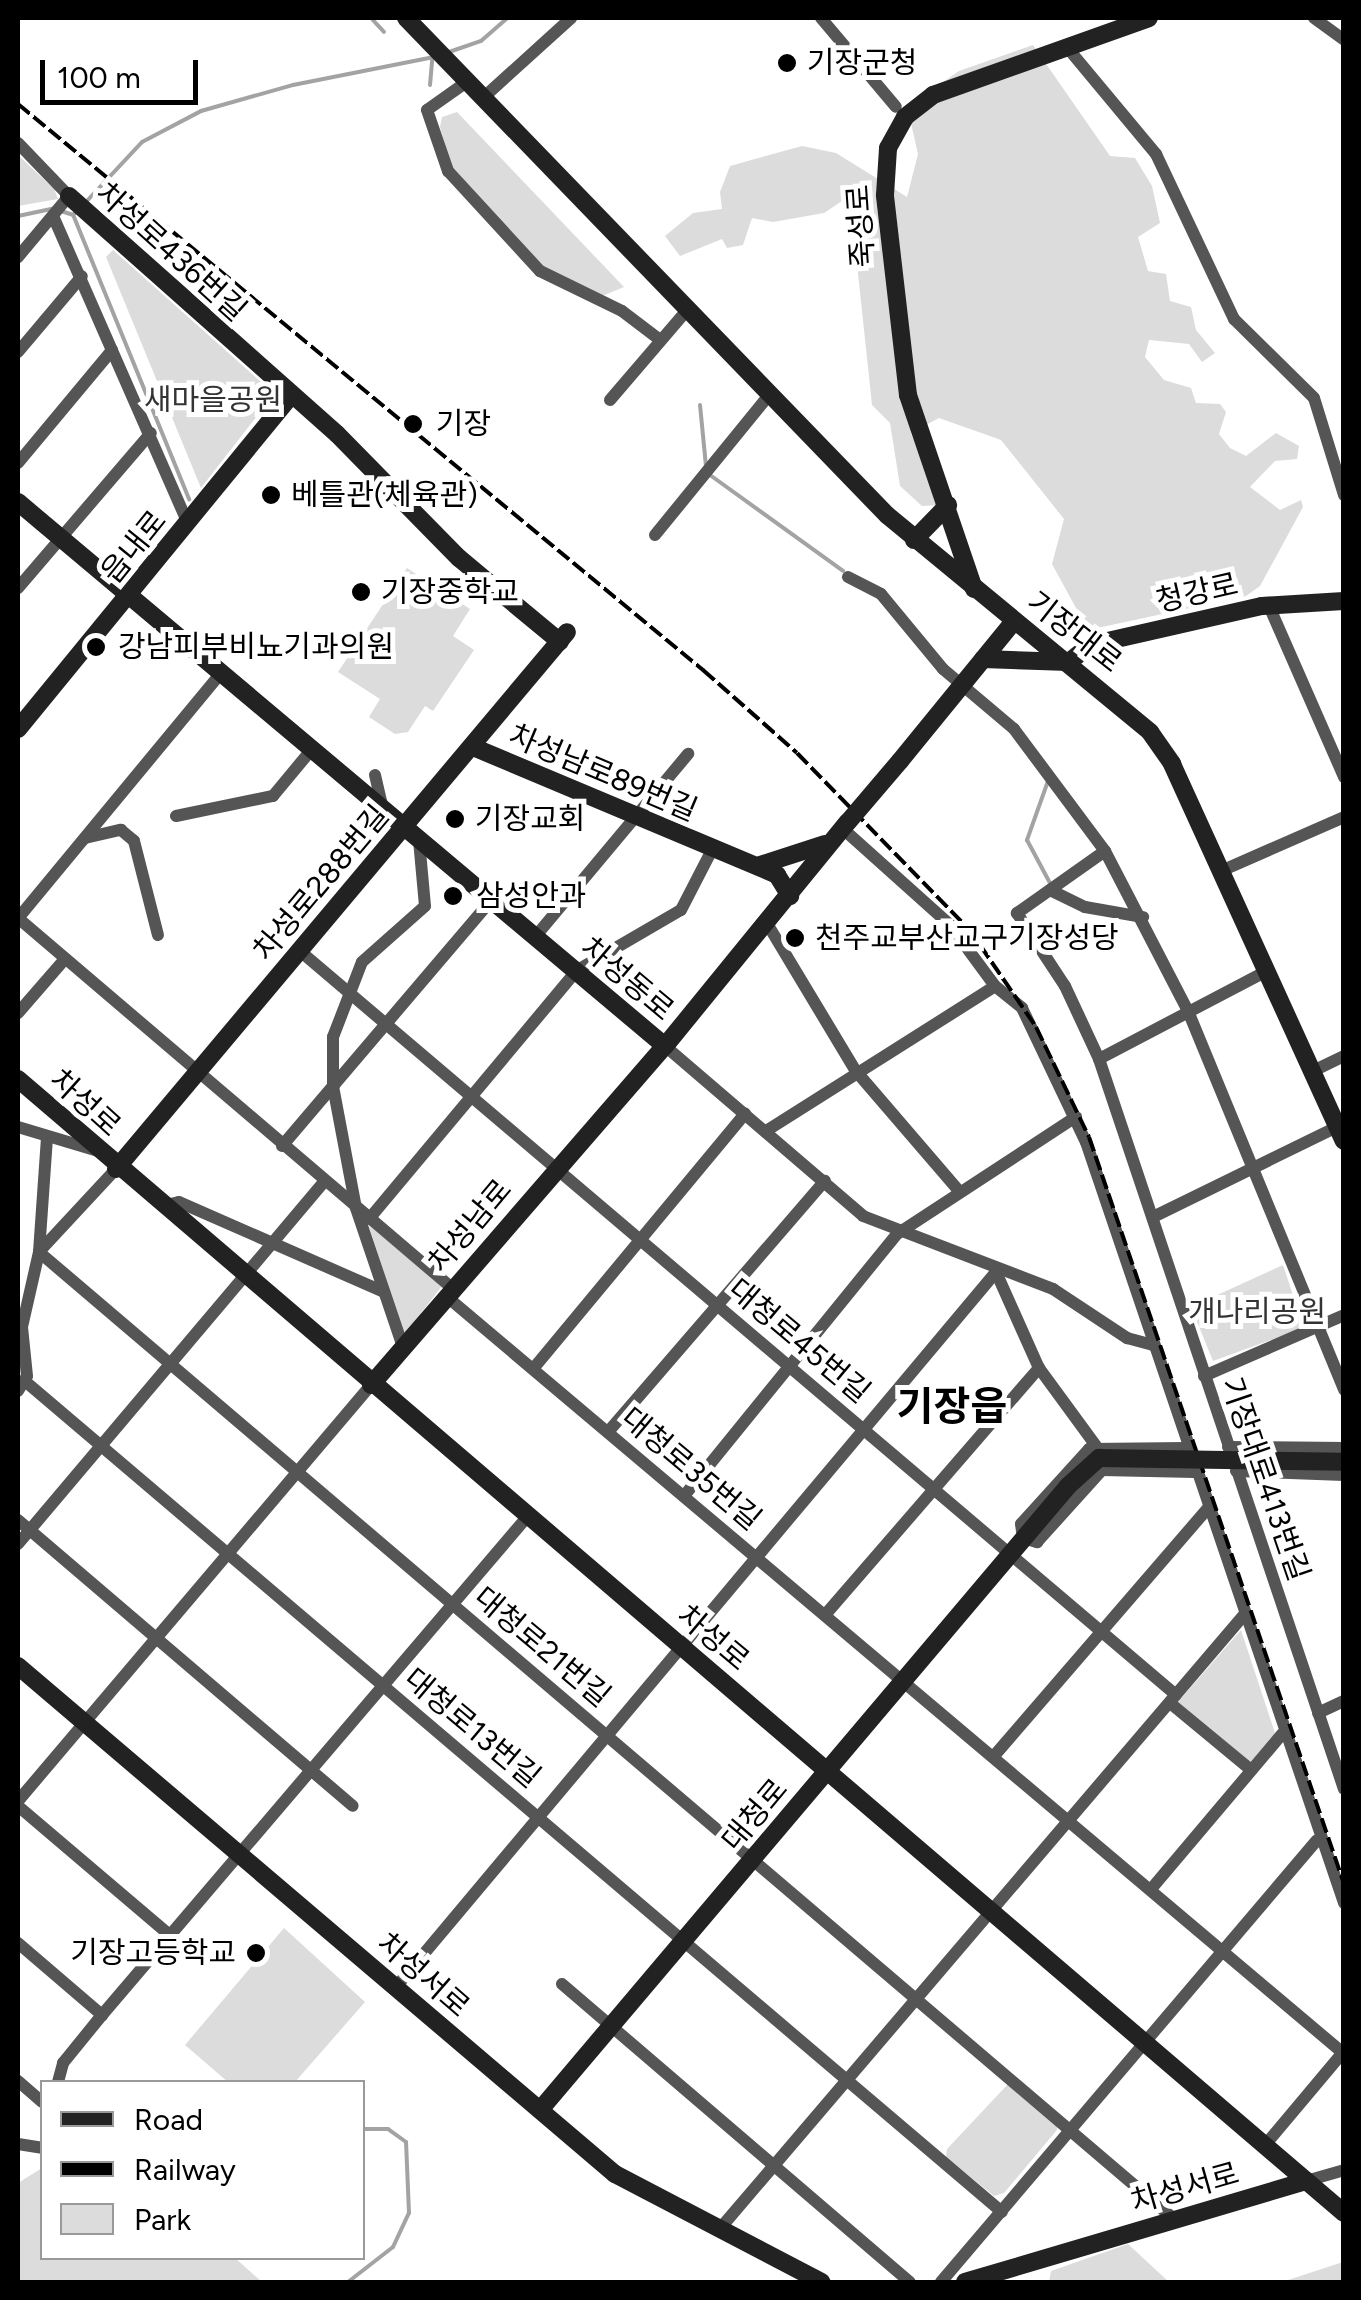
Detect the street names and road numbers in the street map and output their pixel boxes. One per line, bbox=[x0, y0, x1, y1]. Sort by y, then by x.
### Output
street label: 차성로436번길 bbox=[88, 175, 254, 329]
street label: 죽성로 bbox=[840, 183, 882, 269]
street label: 읍내로 bbox=[94, 503, 174, 591]
street label: 청강로 bbox=[1153, 566, 1241, 620]
street label: 기장대로 bbox=[1019, 584, 1129, 680]
street label: 차성남로89번길 bbox=[503, 717, 703, 829]
street label: 차성로288번길 bbox=[246, 798, 396, 968]
street label: 차성동로 bbox=[573, 930, 681, 1028]
street label: 차성로 bbox=[42, 1062, 128, 1144]
street label: 차성남로 bbox=[421, 1172, 519, 1280]
street label: 대청로45번길 bbox=[721, 1271, 877, 1411]
street label: 기장대로413번길 bbox=[1213, 1372, 1317, 1586]
street label: 대청로35번길 bbox=[614, 1400, 768, 1538]
street label: 대청로21번길 bbox=[466, 1579, 618, 1715]
street label: 차성로 bbox=[670, 1598, 756, 1678]
street label: 대청로13번길 bbox=[397, 1661, 547, 1795]
street label: 대청로 bbox=[715, 1772, 795, 1858]
street label: 차성서로 bbox=[370, 1925, 476, 2025]
street label: 차성서로 bbox=[1127, 2155, 1243, 2221]

